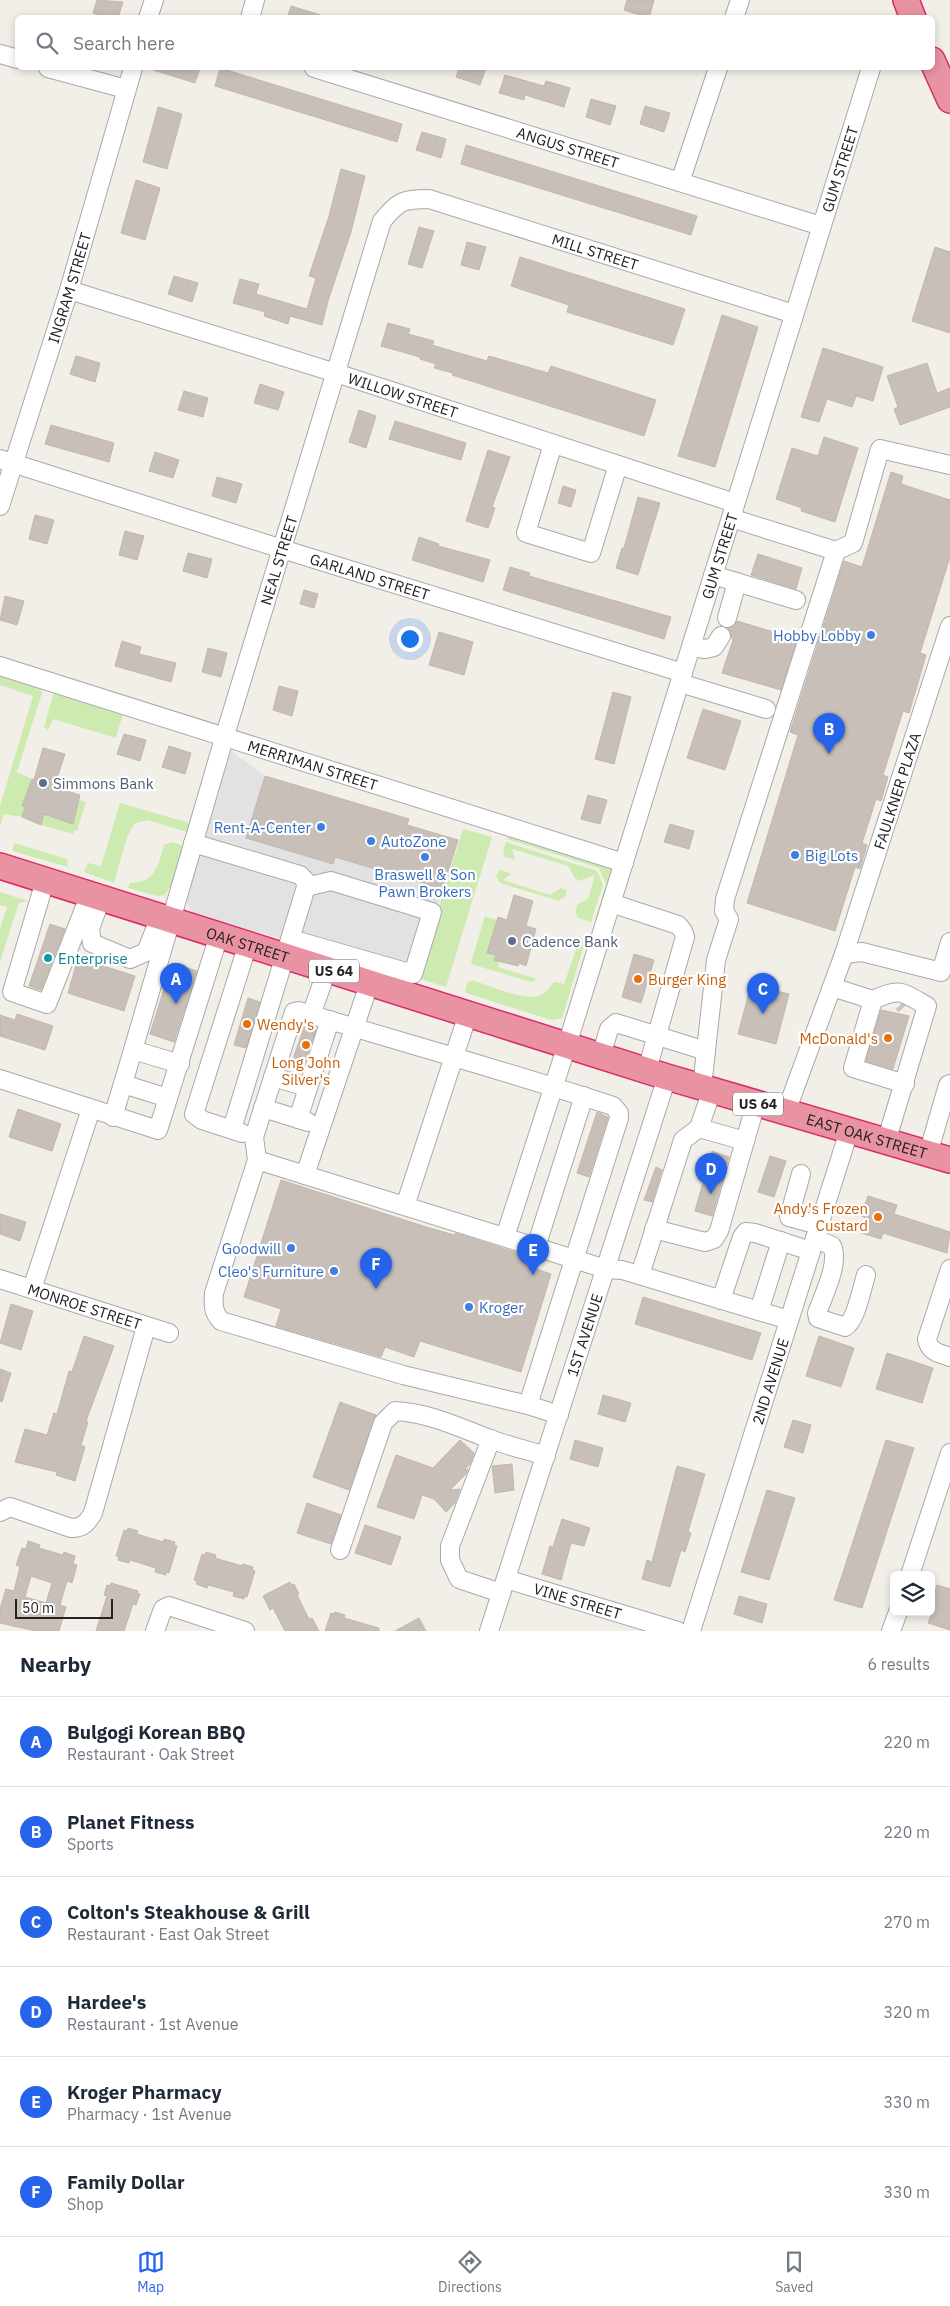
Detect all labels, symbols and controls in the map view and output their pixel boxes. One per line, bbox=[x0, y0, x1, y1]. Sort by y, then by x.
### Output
search box bbox=[15, 15, 935, 70]
icon: search bbox=[33, 29, 61, 57]
text: Search here bbox=[73, 31, 175, 55]
street label: ANGUS STREET bbox=[515, 122, 622, 172]
street label: GUM STREET bbox=[817, 123, 862, 215]
street label: MILL STREET bbox=[550, 229, 641, 274]
street label: INGRAM STREET bbox=[43, 230, 95, 345]
street label: WILLOW STREET bbox=[346, 368, 461, 422]
street label: GUM STREET bbox=[697, 510, 742, 601]
street label: NEAL STREET bbox=[256, 513, 301, 607]
street label: GARLAND STREET bbox=[308, 549, 432, 604]
your location bbox=[397, 626, 423, 652]
place label: Hobby Lobby bbox=[773, 626, 862, 645]
marker: Hobby Lobby bbox=[865, 629, 877, 641]
pin: B bbox=[813, 713, 845, 754]
street label: FAULKNER PLAZA bbox=[869, 729, 925, 851]
street label: MERRIMAN STREET bbox=[246, 735, 380, 794]
place label: Simmons Bank bbox=[53, 774, 154, 793]
marker: Simmons Bank bbox=[37, 777, 49, 789]
place label: Rent-A-Center bbox=[214, 818, 311, 837]
marker: Rent-A-Center bbox=[315, 821, 327, 833]
place label: AutoZone bbox=[381, 832, 446, 851]
marker: AutoZone bbox=[365, 835, 377, 847]
place label: Big Lots bbox=[805, 846, 858, 865]
marker: Big Lots bbox=[789, 849, 801, 861]
marker: Braswell & Son Pawn Brokers bbox=[419, 851, 431, 863]
place label: Braswell & Son Pawn Brokers bbox=[374, 865, 476, 901]
street label: OAK STREET bbox=[204, 922, 292, 967]
place label: Cadence Bank bbox=[522, 932, 618, 951]
marker: Cadence Bank bbox=[506, 935, 518, 947]
place label: Enterprise bbox=[58, 949, 128, 968]
marker: Enterprise bbox=[42, 952, 54, 964]
road number: US 64 bbox=[309, 959, 359, 982]
pin: A bbox=[160, 963, 192, 1004]
place label: Burger King bbox=[648, 970, 726, 989]
marker: Burger King bbox=[632, 973, 644, 985]
pin: C bbox=[747, 973, 779, 1014]
place label: Wendy's bbox=[257, 1015, 314, 1034]
marker: Wendy's bbox=[241, 1018, 253, 1030]
place label: McDonald's bbox=[800, 1029, 878, 1048]
marker: McDonald's bbox=[882, 1032, 894, 1044]
marker: Long John Silver's bbox=[300, 1039, 312, 1051]
place label: Long John Silver's bbox=[272, 1053, 340, 1089]
road number: US 64 bbox=[733, 1092, 783, 1116]
street label: EAST OAK STREET bbox=[804, 1109, 930, 1162]
pin: D bbox=[695, 1153, 727, 1194]
place label: Andy's Frozen Custard bbox=[773, 1199, 868, 1235]
marker: Andy's Frozen Custard bbox=[872, 1211, 884, 1223]
pin: E bbox=[517, 1234, 549, 1275]
place label: Goodwill bbox=[222, 1239, 281, 1258]
marker: Goodwill bbox=[285, 1242, 297, 1254]
pin: F bbox=[360, 1248, 392, 1289]
place label: Cleo's Furniture bbox=[218, 1262, 324, 1281]
marker: Cleo's Furniture bbox=[328, 1265, 340, 1277]
street label: MONROE STREET bbox=[25, 1279, 145, 1333]
street label: 1ST AVENUE bbox=[562, 1291, 606, 1379]
place label: Kroger bbox=[479, 1298, 524, 1317]
marker: Kroger bbox=[463, 1301, 475, 1313]
street label: 2ND AVENUE bbox=[747, 1336, 793, 1427]
map controls bbox=[890, 1571, 935, 1616]
button: layers bbox=[890, 1571, 935, 1616]
street label: VINE STREET bbox=[532, 1578, 624, 1623]
scale bar bbox=[15, 1596, 112, 1619]
text: 50 m bbox=[22, 1599, 54, 1617]
text: Nearby bbox=[20, 1650, 91, 1678]
text: 6 results bbox=[867, 1654, 930, 1674]
text: Bulgogi Korean BBQ bbox=[67, 1720, 246, 1744]
text: A bbox=[31, 1732, 41, 1752]
text: 220 m bbox=[883, 1732, 930, 1752]
text: Restaurant · Oak Street bbox=[67, 1744, 235, 1764]
text: Planet Fitness bbox=[67, 1810, 195, 1834]
text: B bbox=[31, 1822, 41, 1842]
text: 220 m bbox=[883, 1822, 930, 1842]
text: Sports bbox=[67, 1834, 114, 1854]
text: Colton's Steakhouse & Grill bbox=[67, 1900, 310, 1924]
text: C bbox=[31, 1912, 41, 1932]
text: 270 m bbox=[883, 1912, 930, 1932]
text: Restaurant · East Oak Street bbox=[67, 1924, 269, 1944]
text: Hardee's bbox=[67, 1990, 146, 2014]
text: D bbox=[30, 2002, 42, 2022]
text: 320 m bbox=[883, 2002, 930, 2022]
text: Restaurant · 1st Avenue bbox=[67, 2014, 239, 2034]
text: Kroger Pharmacy bbox=[67, 2080, 222, 2104]
text: E bbox=[31, 2092, 41, 2112]
text: 330 m bbox=[883, 2092, 930, 2112]
text: Pharmacy · 1st Avenue bbox=[67, 2104, 232, 2124]
text: Family Dollar bbox=[67, 2170, 185, 2194]
text: F bbox=[31, 2182, 41, 2202]
text: 330 m bbox=[883, 2182, 930, 2202]
text: Shop bbox=[67, 2194, 104, 2214]
tab: Map bbox=[137, 2248, 165, 2296]
tab: Directions bbox=[438, 2248, 502, 2296]
tab: Saved bbox=[775, 2248, 813, 2296]

